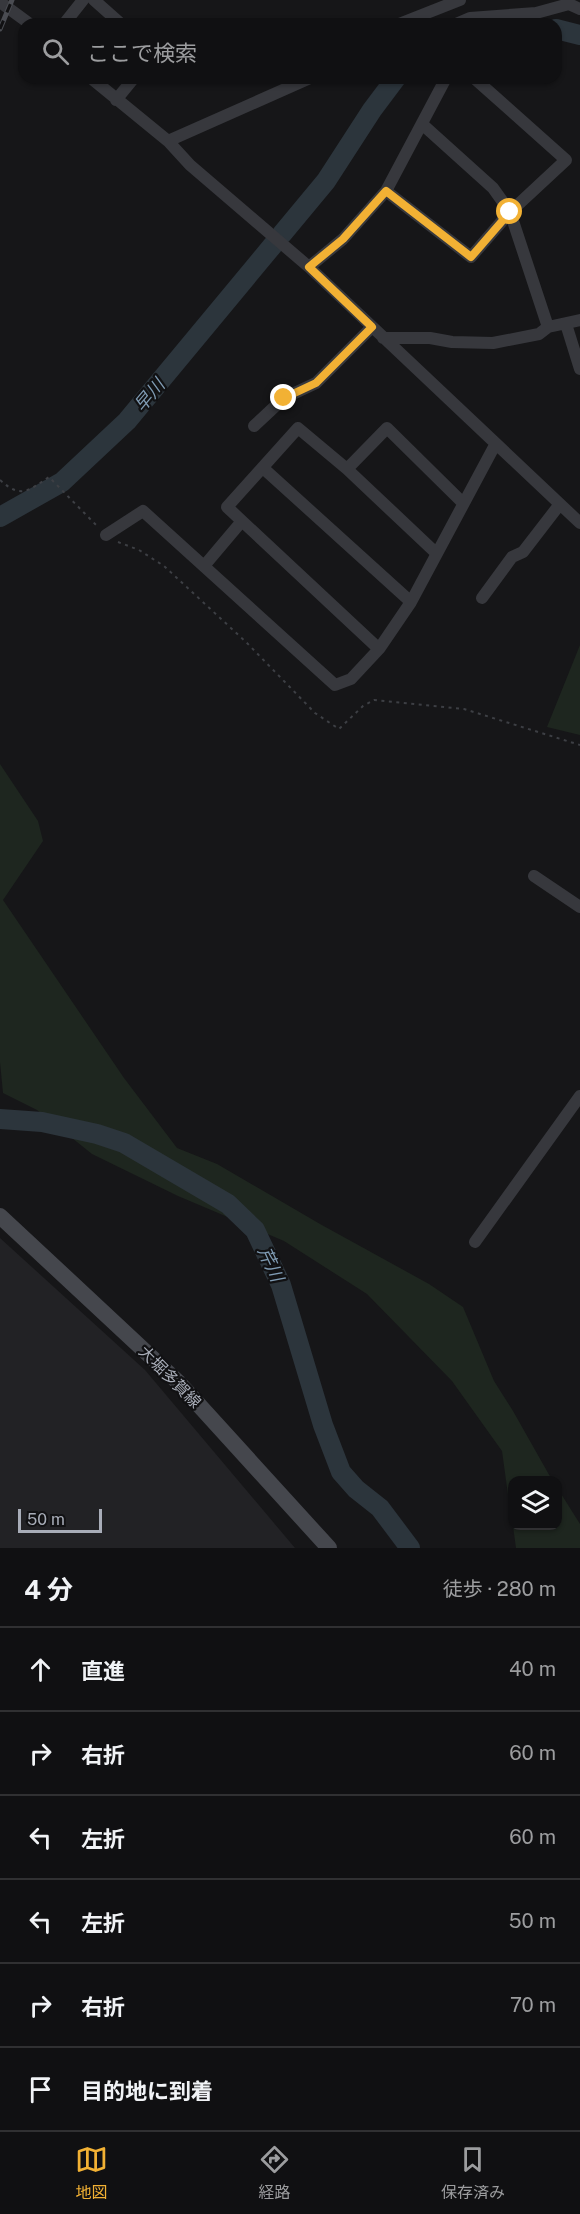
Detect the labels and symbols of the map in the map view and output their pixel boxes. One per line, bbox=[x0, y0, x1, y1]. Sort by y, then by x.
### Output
route start bbox=[496, 198, 522, 224]
water label: 早川 bbox=[129, 373, 170, 416]
route end bbox=[270, 384, 296, 410]
water label: 芹川 bbox=[254, 1243, 289, 1287]
street label: 大堀多賀線 bbox=[135, 1342, 205, 1412]
scale bar bbox=[18, 1506, 102, 1534]

